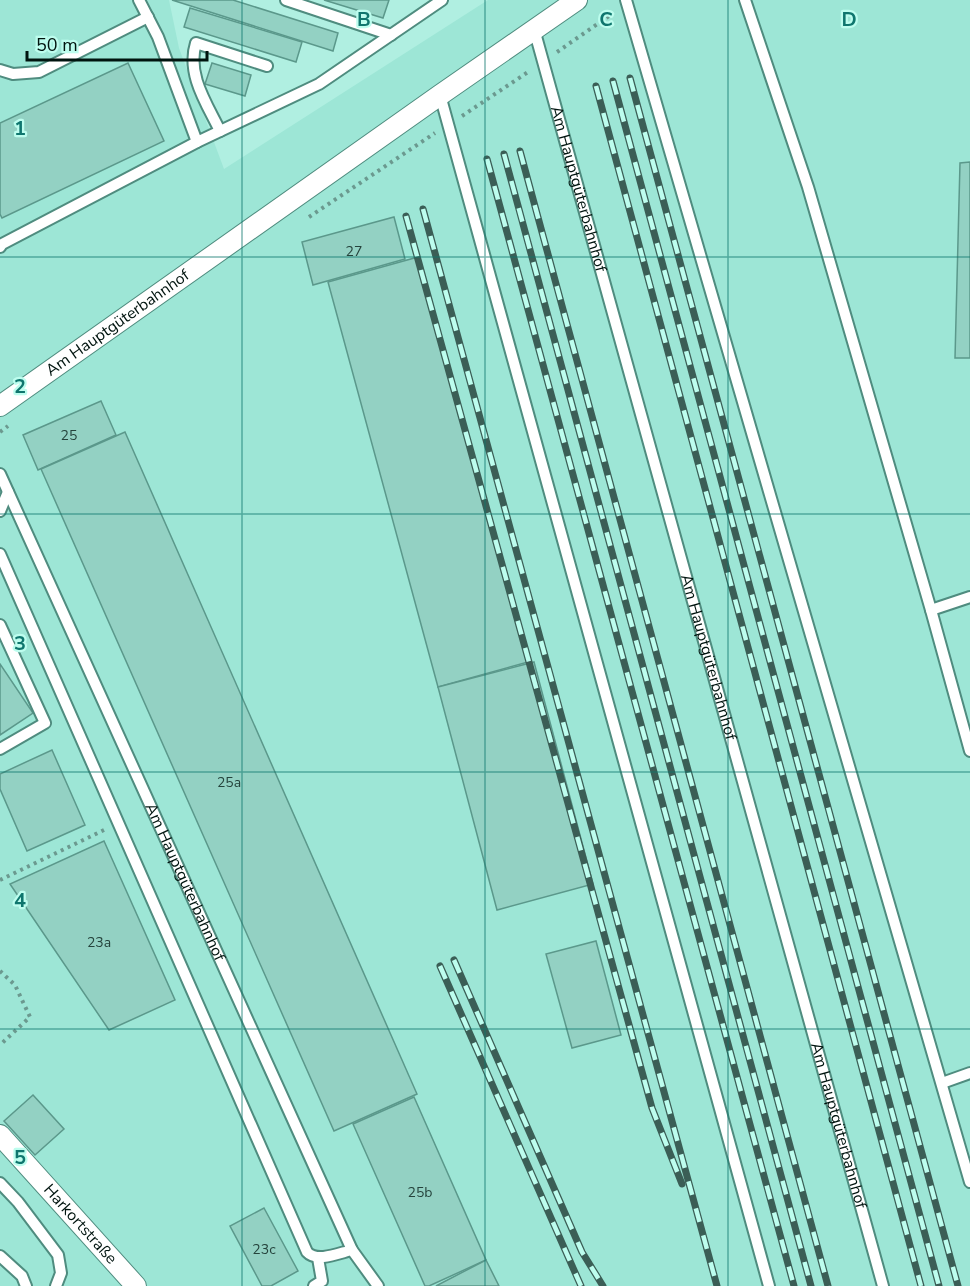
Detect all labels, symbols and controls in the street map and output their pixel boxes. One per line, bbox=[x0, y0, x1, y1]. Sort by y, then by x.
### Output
text: B bbox=[357, 6, 371, 33]
text: C bbox=[599, 6, 613, 33]
text: D bbox=[841, 6, 857, 33]
scale bar bbox=[27, 24, 207, 62]
text: 50 m bbox=[36, 33, 78, 57]
street label: Am Hauptgüterbahnhof bbox=[545, 103, 612, 275]
text: 1 bbox=[14, 115, 26, 142]
house number: 27 bbox=[346, 242, 362, 261]
street label: Am Hauptgüterbahnhof bbox=[41, 264, 194, 381]
text: 2 bbox=[14, 373, 26, 400]
house number: 25 bbox=[61, 426, 77, 445]
street label: Am Hauptgüterbahnhof bbox=[675, 572, 742, 743]
text: 3 bbox=[14, 630, 26, 657]
house number: 25a bbox=[217, 773, 241, 792]
street label: Am Hauptgüterbahnhof bbox=[140, 799, 231, 965]
text: 4 bbox=[14, 887, 26, 914]
house number: 23a bbox=[87, 933, 111, 952]
street label: Am Hauptgüterbahnhof bbox=[805, 1040, 872, 1212]
text: 5 bbox=[14, 1144, 26, 1171]
street label: Harkortstraße bbox=[38, 1179, 122, 1269]
house number: 25b bbox=[408, 1183, 432, 1202]
house number: 23c bbox=[252, 1240, 276, 1259]

